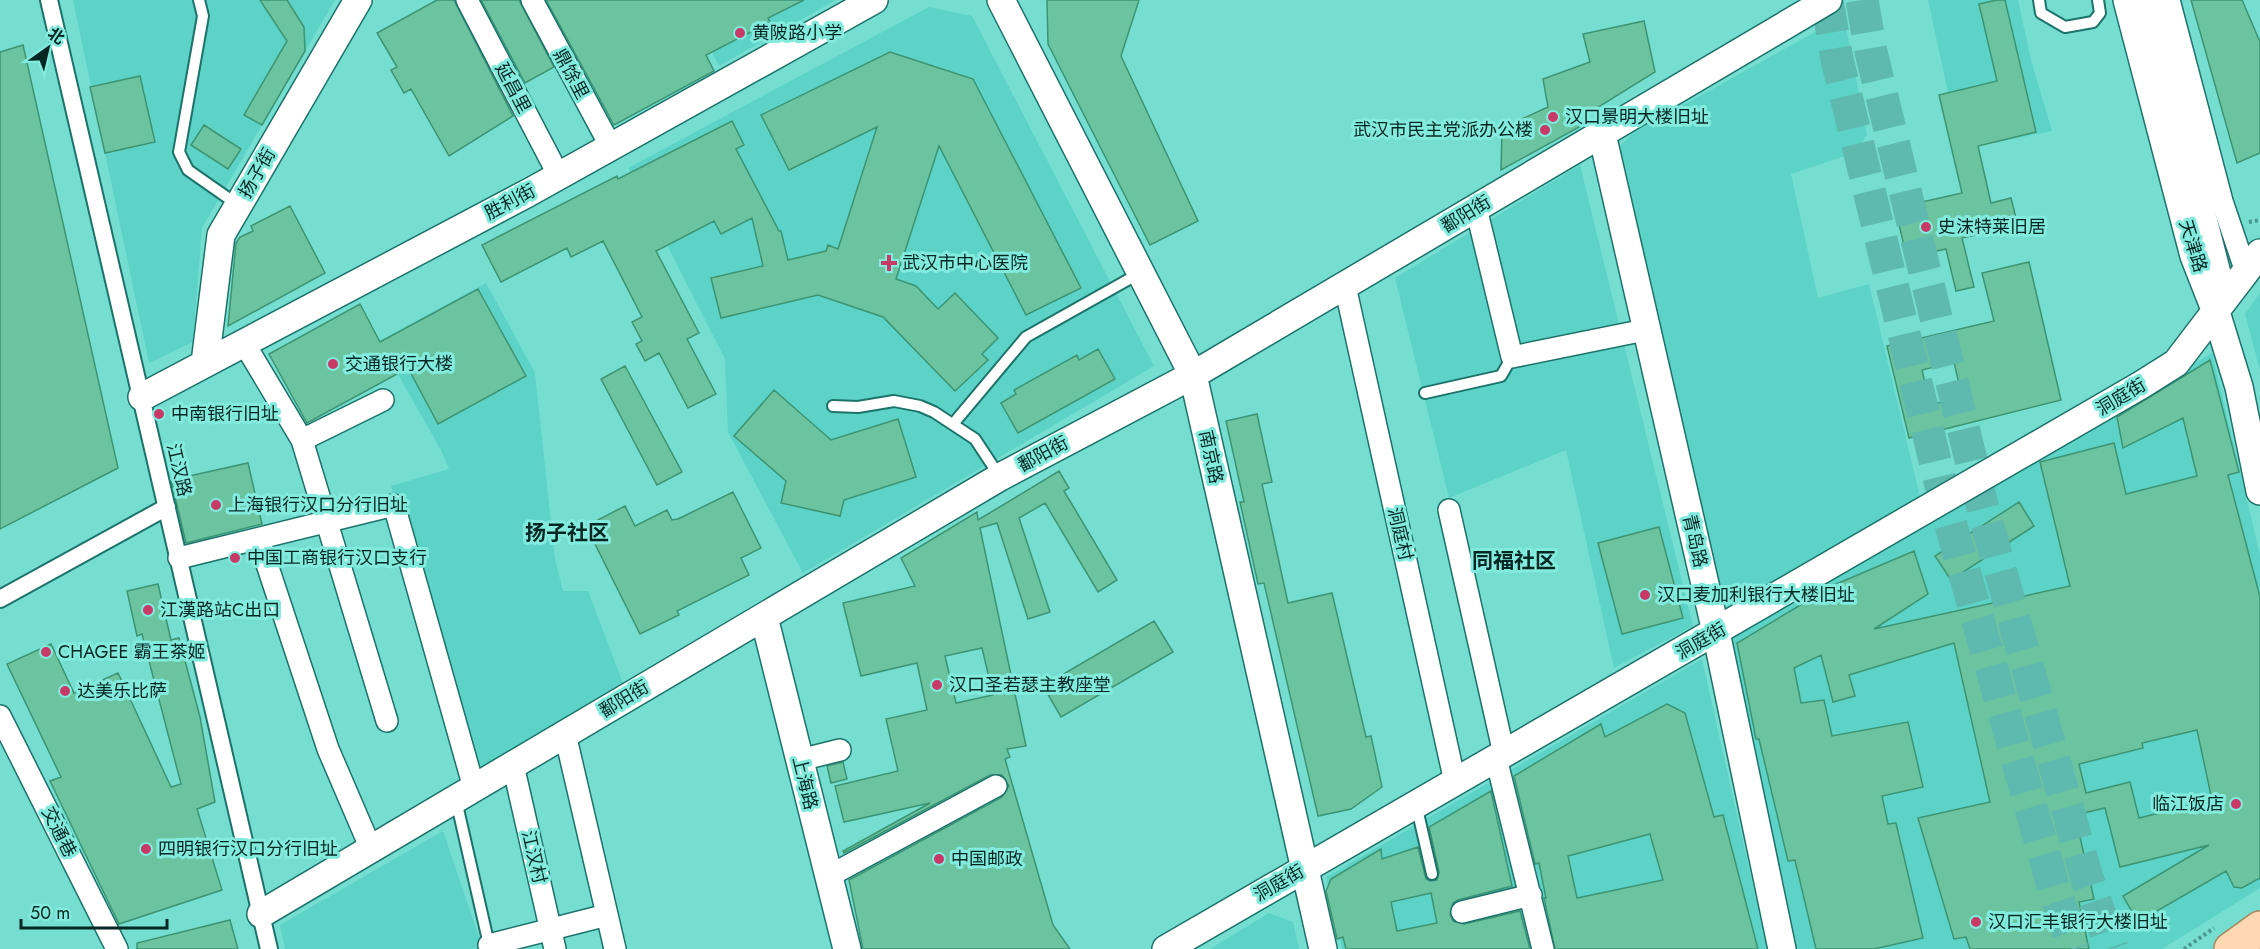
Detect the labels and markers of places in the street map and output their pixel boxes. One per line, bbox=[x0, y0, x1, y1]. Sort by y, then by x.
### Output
place label: 黄陂路小学 bbox=[752, 20, 842, 46]
marker: 黄陂路小学 bbox=[733, 26, 747, 40]
place label: 汉口景明大楼旧址 bbox=[1565, 104, 1709, 130]
marker: 汉口景明大楼旧址 bbox=[1546, 110, 1560, 124]
place label: 武汉市民主党派办公楼 bbox=[1353, 117, 1533, 143]
marker: 武汉市民主党派办公楼 bbox=[1538, 123, 1552, 137]
place label: 史沫特莱旧居 bbox=[1938, 214, 2046, 240]
marker: 史沫特莱旧居 bbox=[1919, 220, 1933, 234]
place label: 武汉市中心医院 bbox=[902, 250, 1028, 276]
marker: 武汉市中心医院 bbox=[880, 254, 898, 272]
place label: 交通银行大楼 bbox=[345, 351, 453, 377]
marker: 交通银行大楼 bbox=[326, 357, 340, 371]
place label: 中南银行旧址 bbox=[171, 401, 279, 427]
marker: 中南银行旧址 bbox=[152, 407, 166, 421]
place label: 上海银行汉口分行旧址 bbox=[228, 492, 408, 518]
marker: 上海银行汉口分行旧址 bbox=[209, 498, 223, 512]
place label: 中国工商银行汉口支行 bbox=[247, 545, 427, 571]
marker: 中国工商银行汉口支行 bbox=[228, 551, 242, 565]
place label: 汉口麦加利银行大楼旧址 bbox=[1657, 582, 1855, 608]
marker: 汉口麦加利银行大楼旧址 bbox=[1638, 588, 1652, 602]
place label: 江漢路站C出口 bbox=[160, 597, 280, 623]
marker: 江漢路站C出口 bbox=[141, 603, 155, 617]
place label: CHAGEE 霸王茶姬 bbox=[58, 639, 206, 665]
marker: CHAGEE 霸王茶姬 bbox=[39, 645, 53, 659]
place label: 汉口圣若瑟主教座堂 bbox=[949, 672, 1111, 698]
place label: 达美乐比萨 bbox=[77, 678, 167, 704]
marker: 汉口圣若瑟主教座堂 bbox=[930, 678, 944, 692]
marker: 达美乐比萨 bbox=[58, 684, 72, 698]
place label: 临江饭店 bbox=[2152, 791, 2224, 817]
marker: 临江饭店 bbox=[2229, 797, 2243, 811]
place label: 四明银行汉口分行旧址 bbox=[158, 836, 338, 862]
marker: 四明银行汉口分行旧址 bbox=[139, 842, 153, 856]
place label: 中国邮政 bbox=[951, 846, 1023, 872]
marker: 中国邮政 bbox=[932, 852, 946, 866]
place label: 汉口汇丰银行大楼旧址 bbox=[1988, 909, 2168, 935]
marker: 汉口汇丰银行大楼旧址 bbox=[1969, 915, 1983, 929]

